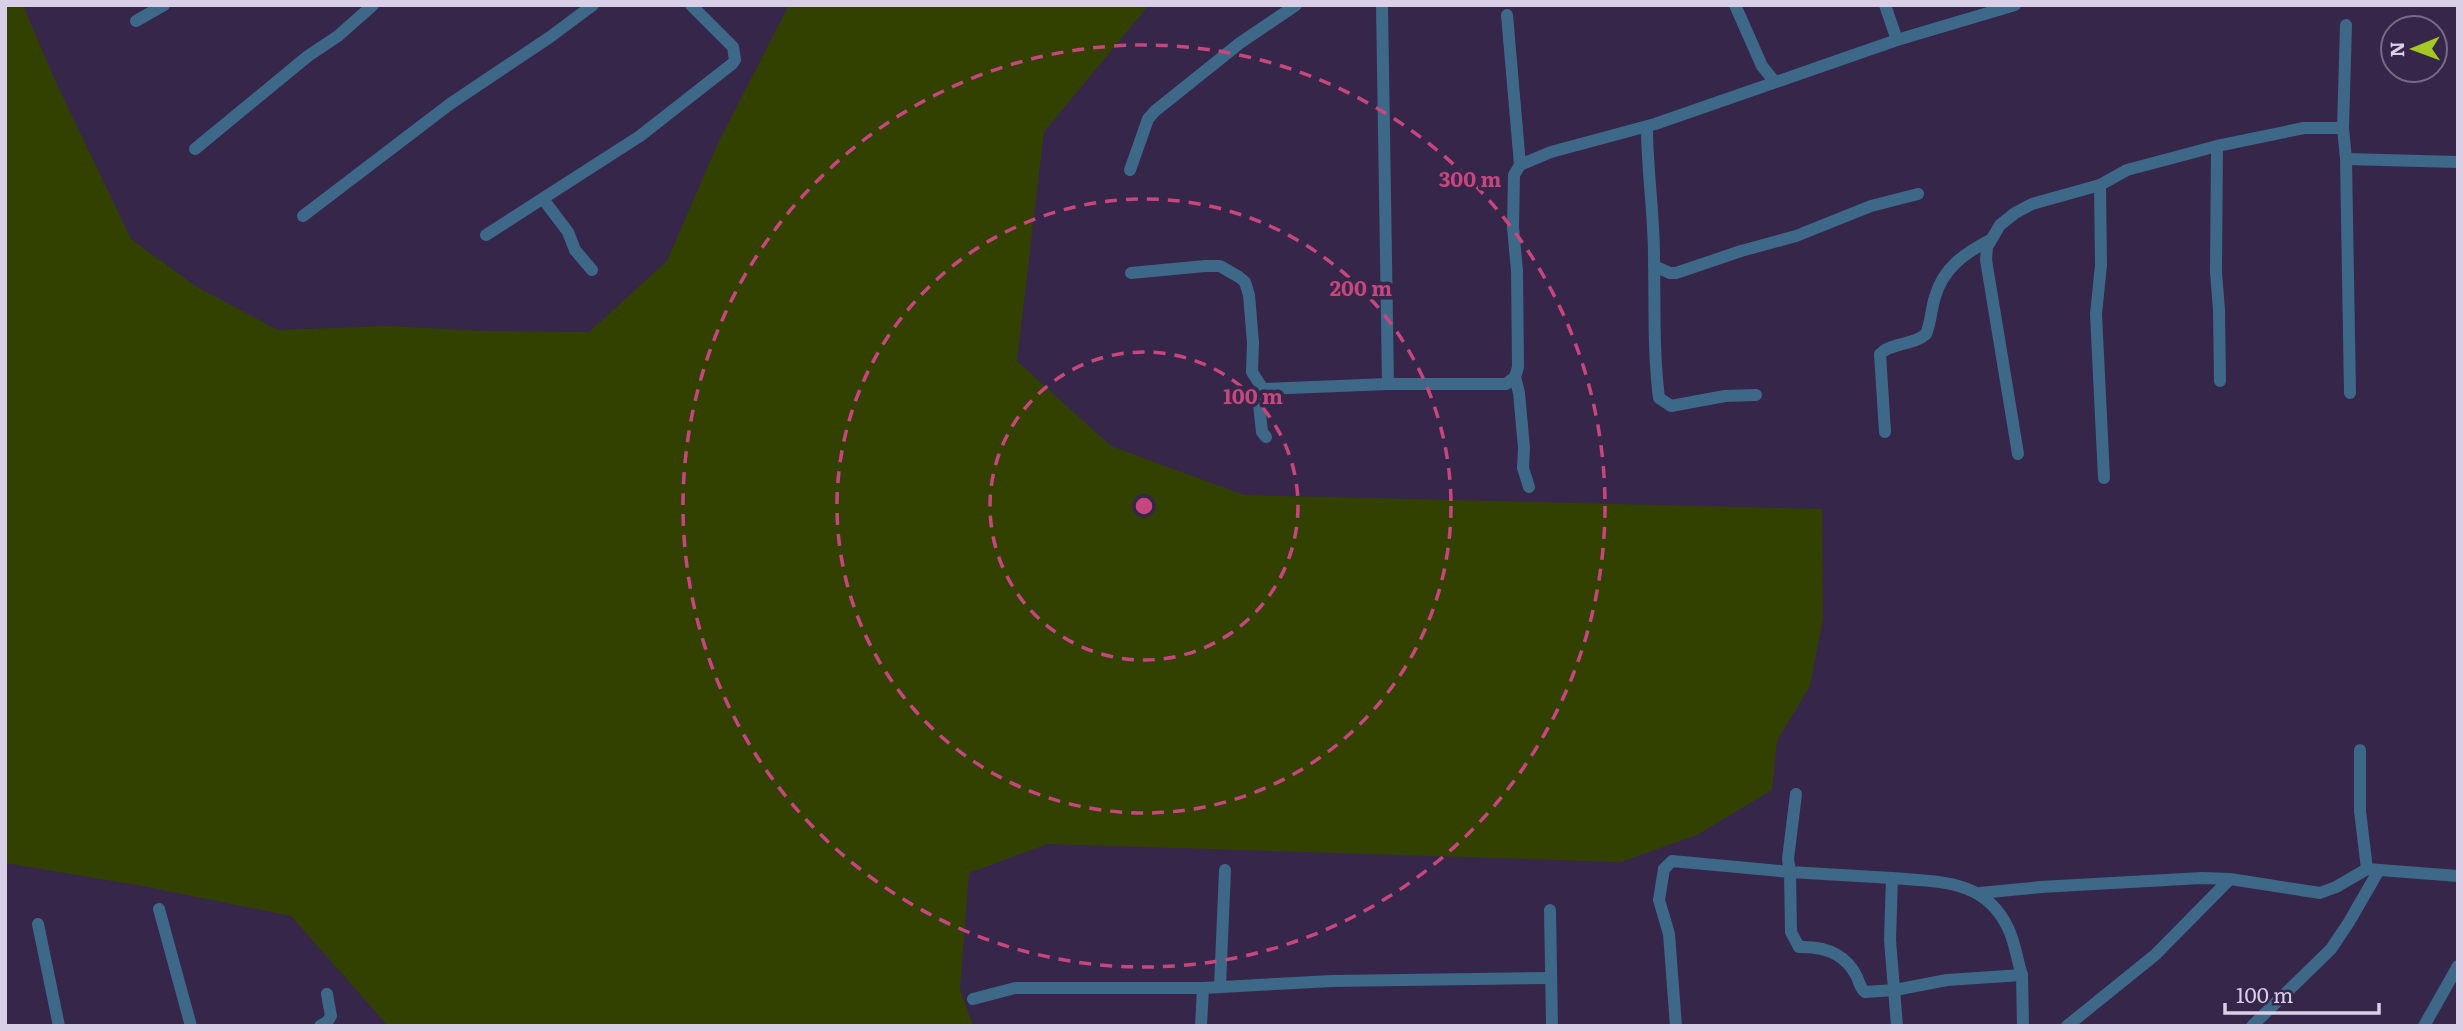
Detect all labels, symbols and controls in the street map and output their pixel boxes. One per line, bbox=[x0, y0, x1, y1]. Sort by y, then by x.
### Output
north arrow bbox=[2379, 14, 2449, 84]
text: N bbox=[2382, 41, 2410, 58]
text: 300 m bbox=[1439, 162, 1501, 193]
text: 200 m bbox=[1330, 271, 1392, 302]
text: 100 m bbox=[1223, 379, 1283, 410]
centre of rings bbox=[1132, 494, 1156, 518]
scale bar bbox=[2225, 972, 2379, 1016]
text: 100 m bbox=[2236, 978, 2293, 1009]

